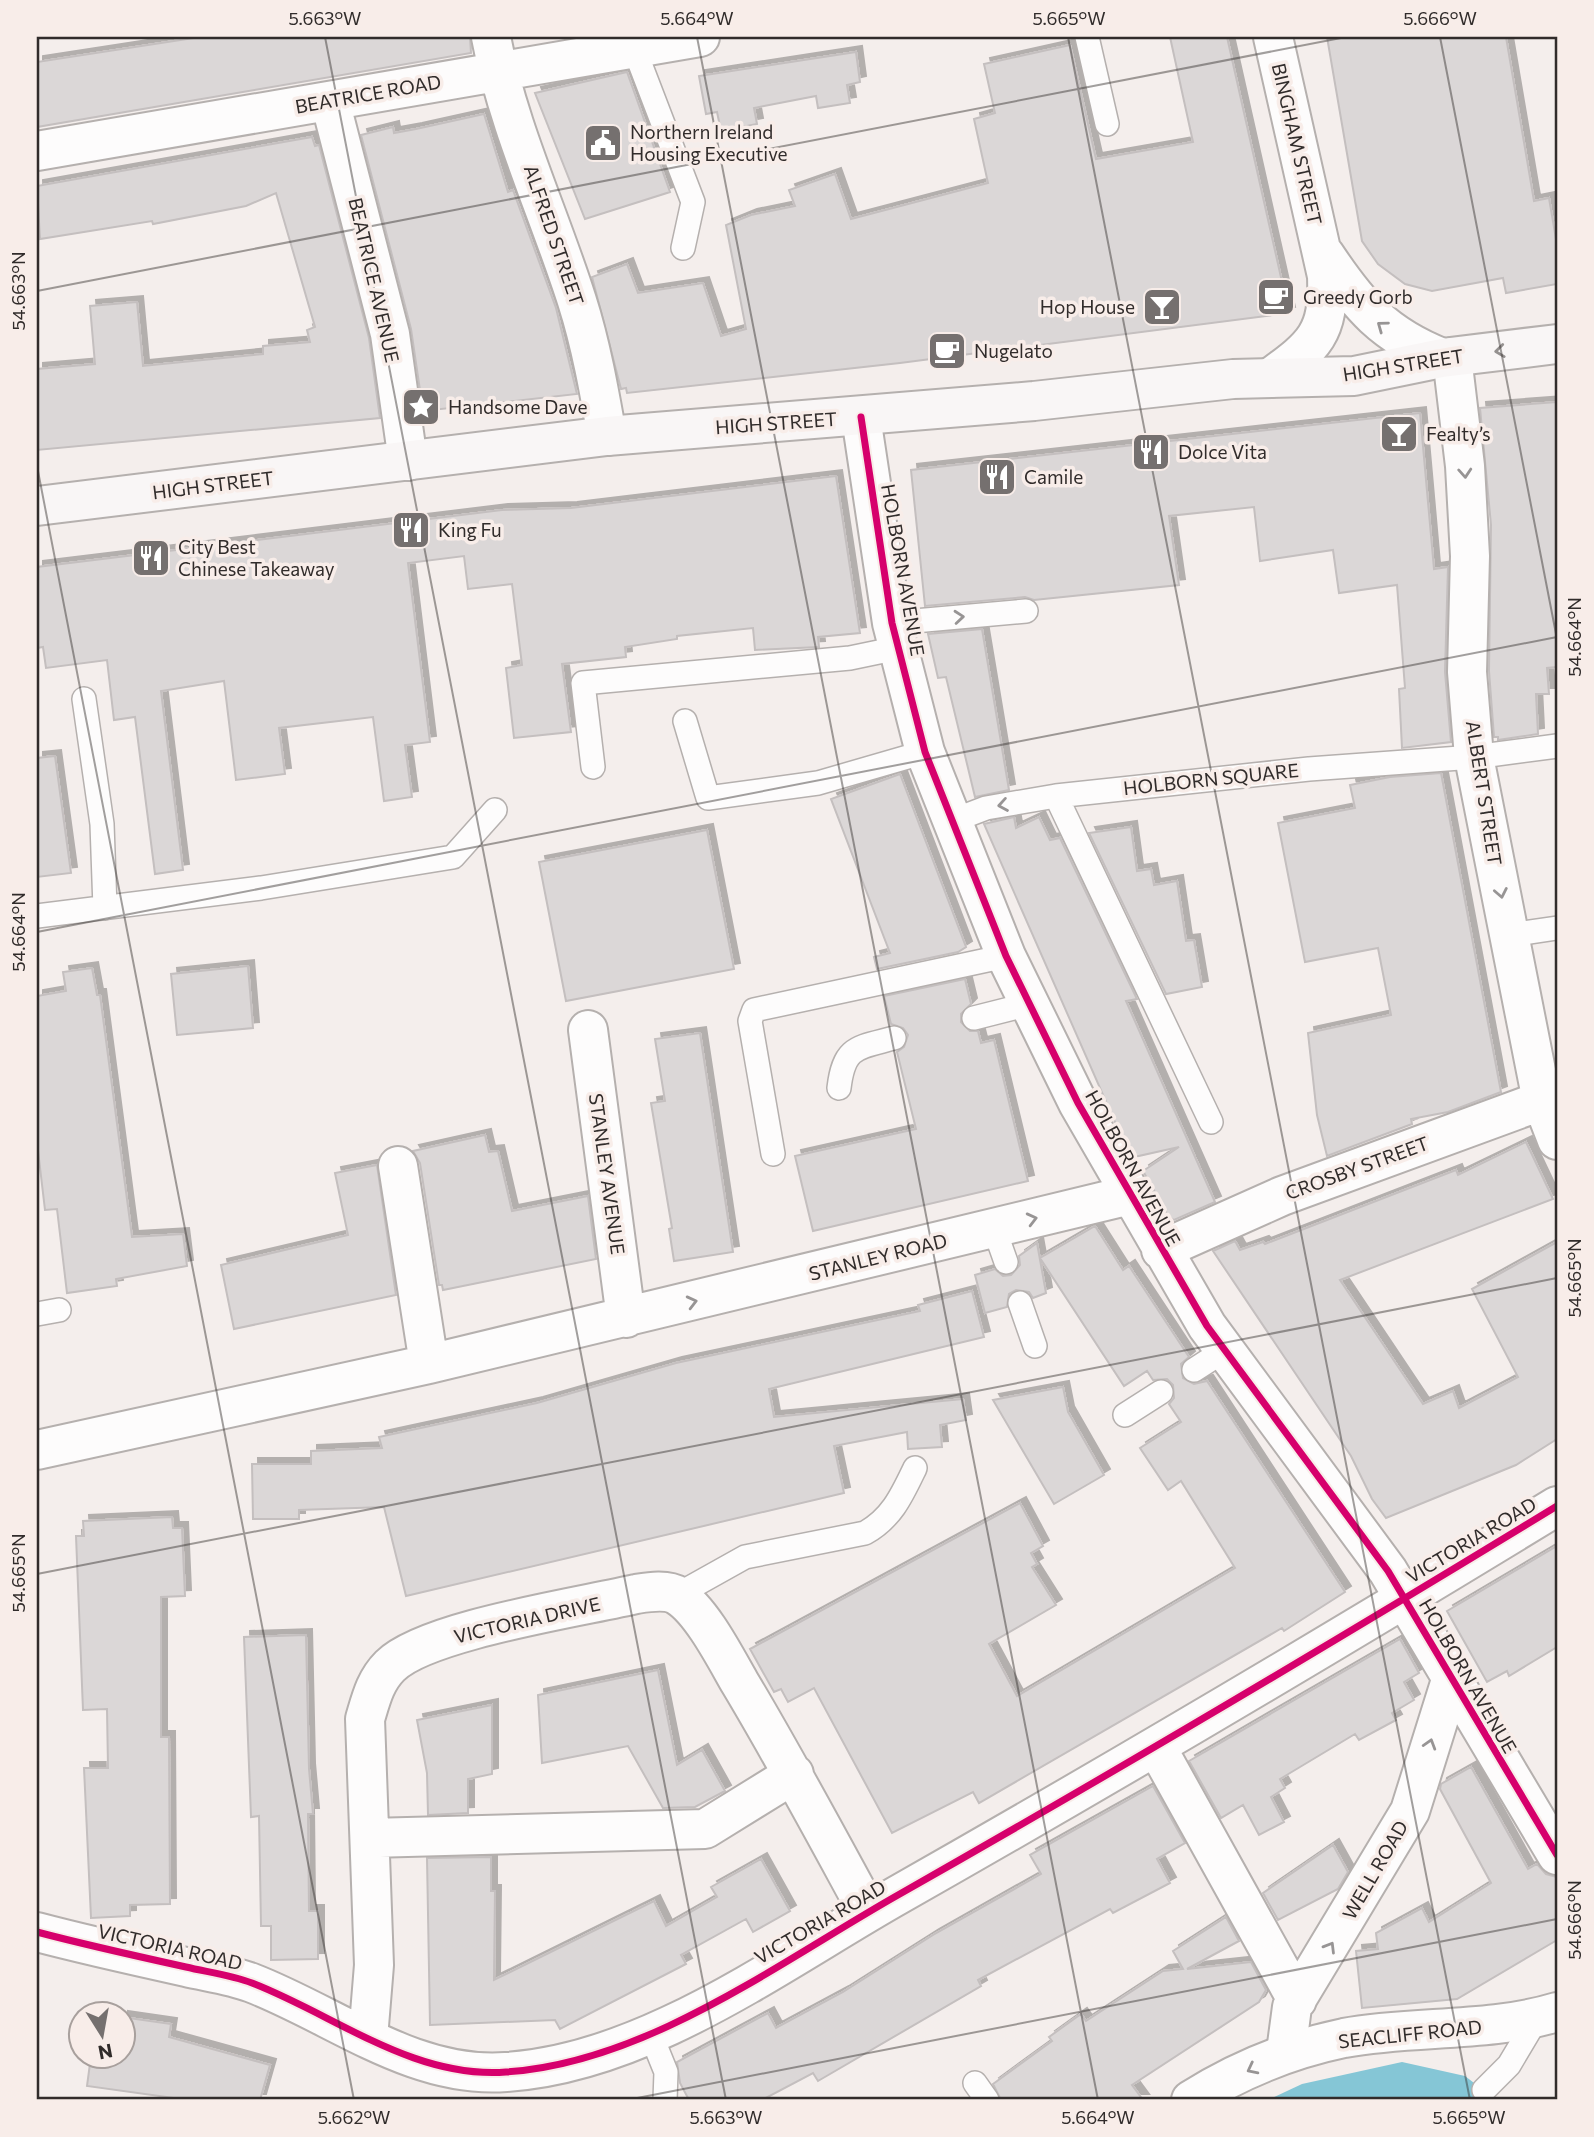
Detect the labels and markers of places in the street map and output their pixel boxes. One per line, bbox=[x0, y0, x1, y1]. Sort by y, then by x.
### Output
place label: Northern Ireland Housing Executive bbox=[630, 120, 788, 165]
public building icon: Northern Ireland Housing Executive bbox=[582, 122, 624, 164]
cafe icon: Greedy Gorb bbox=[1255, 276, 1297, 318]
place label: Greedy Gorb bbox=[1303, 285, 1413, 308]
bar icon: Hop House bbox=[1141, 286, 1183, 328]
place label: Hop House bbox=[1040, 295, 1135, 318]
cafe icon: Nugelato bbox=[926, 330, 968, 372]
place label: Nugelato bbox=[974, 339, 1053, 362]
place icon: Handsome Dave bbox=[400, 386, 442, 428]
place label: Handsome Dave bbox=[448, 395, 587, 418]
bar icon: Fealty’s bbox=[1378, 413, 1420, 455]
place label: Fealty’s bbox=[1426, 422, 1491, 445]
restaurant icon: Dolce Vita bbox=[1130, 431, 1172, 473]
place label: Dolce Vita bbox=[1178, 440, 1267, 463]
restaurant icon: Camile bbox=[976, 456, 1018, 498]
place label: Camile bbox=[1024, 465, 1083, 488]
restaurant icon: King Fu bbox=[390, 509, 432, 551]
place label: King Fu bbox=[438, 518, 502, 541]
place label: City Best Chinese Takeaway bbox=[178, 535, 335, 580]
restaurant icon: City Best Chinese Takeaway bbox=[130, 537, 172, 579]

